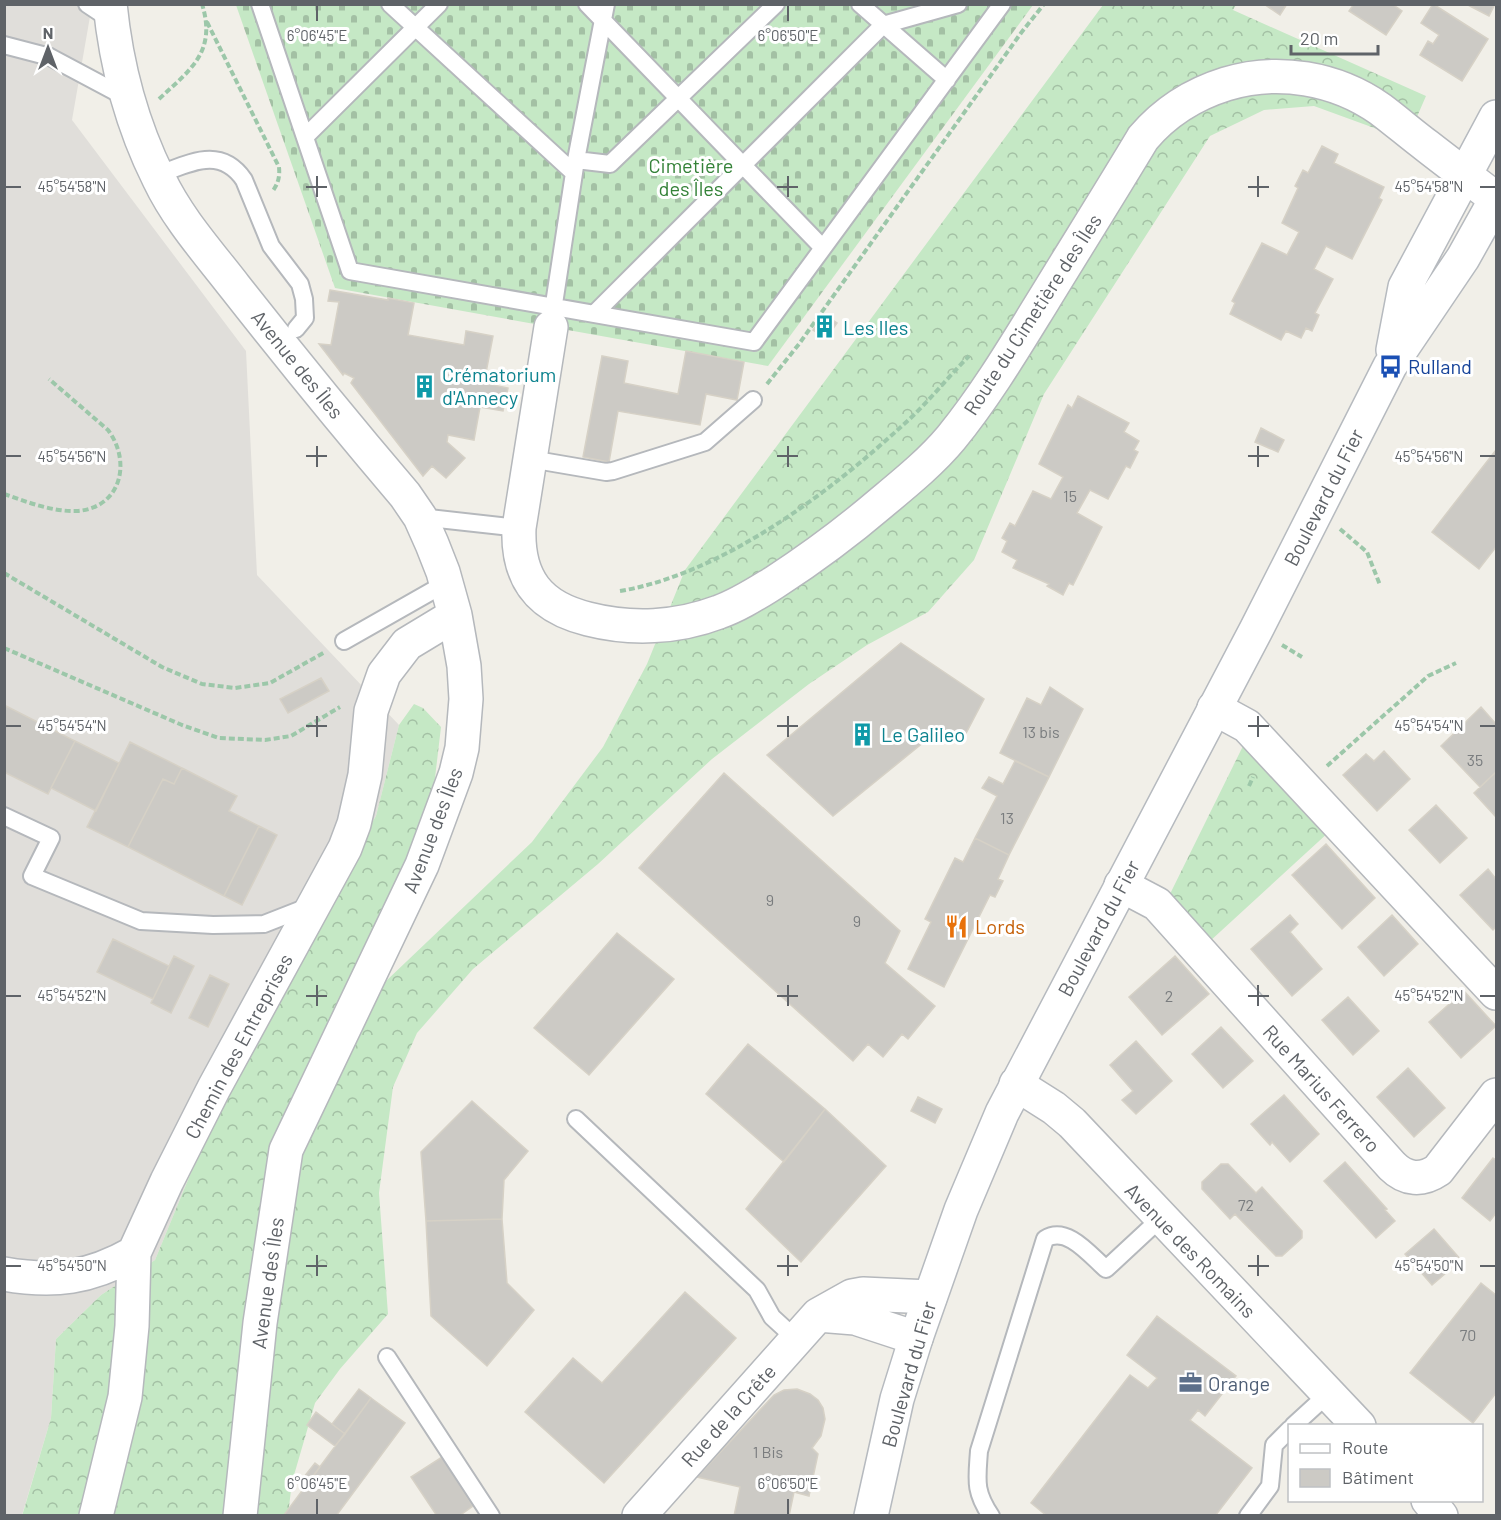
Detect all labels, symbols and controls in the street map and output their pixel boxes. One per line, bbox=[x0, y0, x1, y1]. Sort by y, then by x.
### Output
north arrow bbox=[18, 18, 78, 78]
scale bar bbox=[1291, 18, 1378, 56]
text: N bbox=[43, 23, 53, 42]
text: 6°06'45"E bbox=[287, 26, 347, 44]
text: 6°06'50"E bbox=[758, 26, 818, 44]
text: 20 m bbox=[1300, 27, 1338, 49]
park label: Cimetière des Îles bbox=[648, 153, 734, 200]
text: 45°54'58"N bbox=[37, 177, 107, 195]
text: 45°54'58"N bbox=[1394, 177, 1464, 195]
street label: Route du Cimetière des Îles bbox=[958, 209, 1106, 419]
street label: Avenue des Îles bbox=[247, 305, 349, 423]
building icon: Les Iles bbox=[812, 314, 838, 340]
place label: Les Iles bbox=[843, 315, 908, 339]
bus stop icon: Rulland bbox=[1377, 353, 1403, 379]
place label: Rulland bbox=[1408, 354, 1472, 378]
place label: Crématorium d'Annecy bbox=[442, 362, 556, 409]
building icon: Crématorium d'Annecy bbox=[411, 373, 437, 399]
street label: Boulevard du Fier bbox=[1278, 424, 1368, 570]
text: 45°54'56"N bbox=[38, 447, 106, 465]
text: 45°54'56"N bbox=[1395, 447, 1463, 465]
house number: 15 bbox=[1063, 486, 1077, 505]
text: 45°54'54"N bbox=[37, 716, 107, 734]
text: 45°54'54"N bbox=[1394, 716, 1464, 734]
building icon: Le Galileo bbox=[850, 721, 876, 747]
place label: Le Galileo bbox=[881, 722, 965, 746]
house number: 13 bis bbox=[1022, 722, 1060, 741]
house number: 35 bbox=[1467, 750, 1483, 769]
street label: Avenue des Îles bbox=[397, 764, 467, 896]
house number: 13 bbox=[1000, 808, 1014, 827]
street label: Boulevard du Fier bbox=[1052, 856, 1144, 1000]
house number: 9 bbox=[766, 890, 774, 909]
house number: 9 bbox=[853, 911, 861, 930]
restaurant icon: Lords bbox=[944, 913, 970, 939]
place label: Lords bbox=[975, 914, 1025, 938]
street label: Chemin des Entreprises bbox=[179, 949, 297, 1143]
text: 45°54'52"N bbox=[37, 986, 107, 1004]
house number: 2 bbox=[1165, 986, 1173, 1005]
text: 45°54'52"N bbox=[1394, 986, 1464, 1004]
street label: Rue Marius Ferrero bbox=[1258, 1019, 1386, 1157]
street label: Avenue des Romains bbox=[1121, 1178, 1261, 1322]
house number: 72 bbox=[1238, 1195, 1254, 1214]
street label: Avenue des Îles bbox=[246, 1216, 288, 1350]
text: 45°54'50"N bbox=[37, 1256, 107, 1274]
text: 45°54'50"N bbox=[1394, 1256, 1464, 1274]
street label: Boulevard du Fier bbox=[876, 1298, 940, 1450]
house number: 70 bbox=[1460, 1325, 1476, 1344]
street label: Rue de la Crête bbox=[676, 1359, 780, 1471]
office icon: Orange bbox=[1177, 1370, 1203, 1396]
place label: Orange bbox=[1208, 1371, 1270, 1395]
legend bbox=[1288, 1424, 1483, 1502]
text: Route bbox=[1342, 1436, 1388, 1458]
house number: 1 Bis bbox=[753, 1442, 783, 1461]
text: Bâtiment bbox=[1342, 1466, 1414, 1488]
text: 6°06'45"E bbox=[287, 1474, 347, 1492]
text: 6°06'50"E bbox=[758, 1474, 818, 1492]

